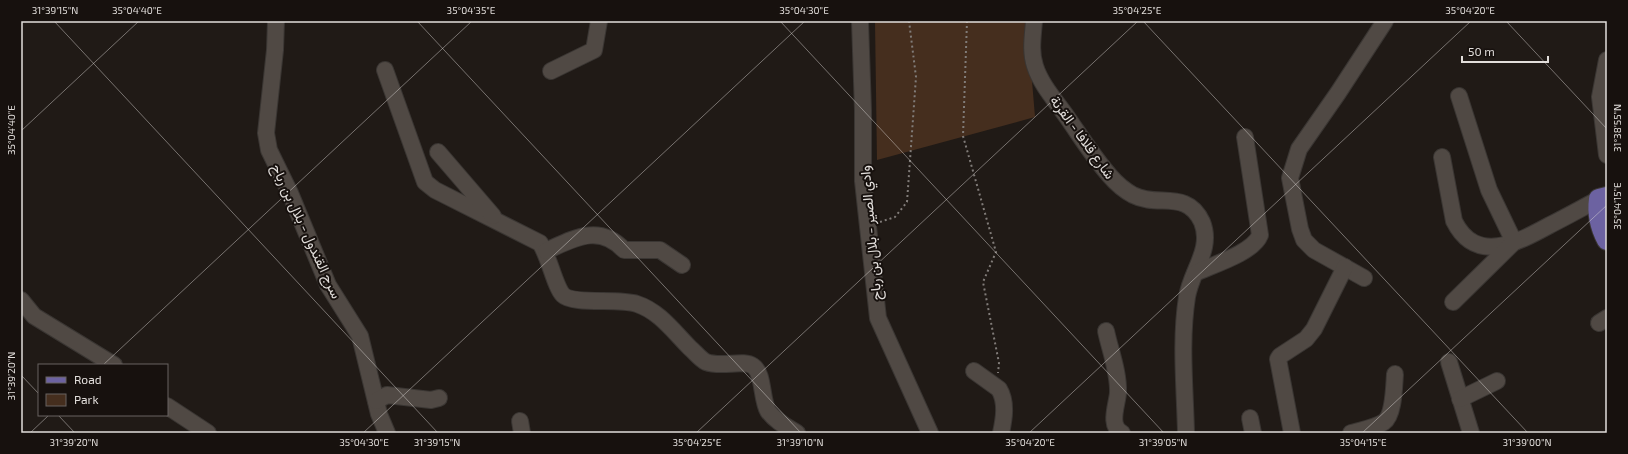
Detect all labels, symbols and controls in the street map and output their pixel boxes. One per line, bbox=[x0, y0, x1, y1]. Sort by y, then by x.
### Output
text: 31°39'15"N bbox=[32, 4, 78, 16]
text: 35°04'40"E bbox=[112, 4, 162, 16]
text: 35°04'35"E bbox=[447, 4, 496, 16]
text: 35°04'30"E bbox=[779, 4, 829, 16]
text: 35°04'25"E bbox=[1113, 4, 1162, 16]
text: 35°04'20"E bbox=[1445, 4, 1495, 16]
scale bar bbox=[1462, 38, 1548, 64]
text: 50 m bbox=[1468, 44, 1495, 58]
street label: شارع قلافا - القرنة bbox=[1045, 92, 1119, 184]
text: 31°38'55"N bbox=[1611, 104, 1623, 152]
text: 35°04'40"E bbox=[5, 105, 17, 155]
street label: سرج القندول - بلال بن رباح bbox=[266, 161, 346, 302]
street label: وادي الصير - بلال بن رباح bbox=[856, 164, 888, 301]
text: 35°04'15"E bbox=[1611, 182, 1623, 230]
text: 31°39'20"N bbox=[5, 352, 17, 400]
legend bbox=[38, 364, 168, 416]
text: Road bbox=[74, 372, 102, 386]
text: Park bbox=[74, 392, 99, 406]
text: 31°39'20"N bbox=[50, 436, 98, 448]
text: 35°04'30"E bbox=[339, 436, 389, 448]
text: 31°39'15"N bbox=[414, 436, 460, 448]
text: 35°04'25"E bbox=[673, 436, 722, 448]
text: 31°39'10"N bbox=[776, 436, 824, 448]
text: 35°04'20"E bbox=[1005, 436, 1055, 448]
text: 31°39'05"N bbox=[1139, 436, 1187, 448]
text: 35°04'15"E bbox=[1339, 436, 1387, 448]
text: 31°39'00"N bbox=[1502, 436, 1552, 448]

